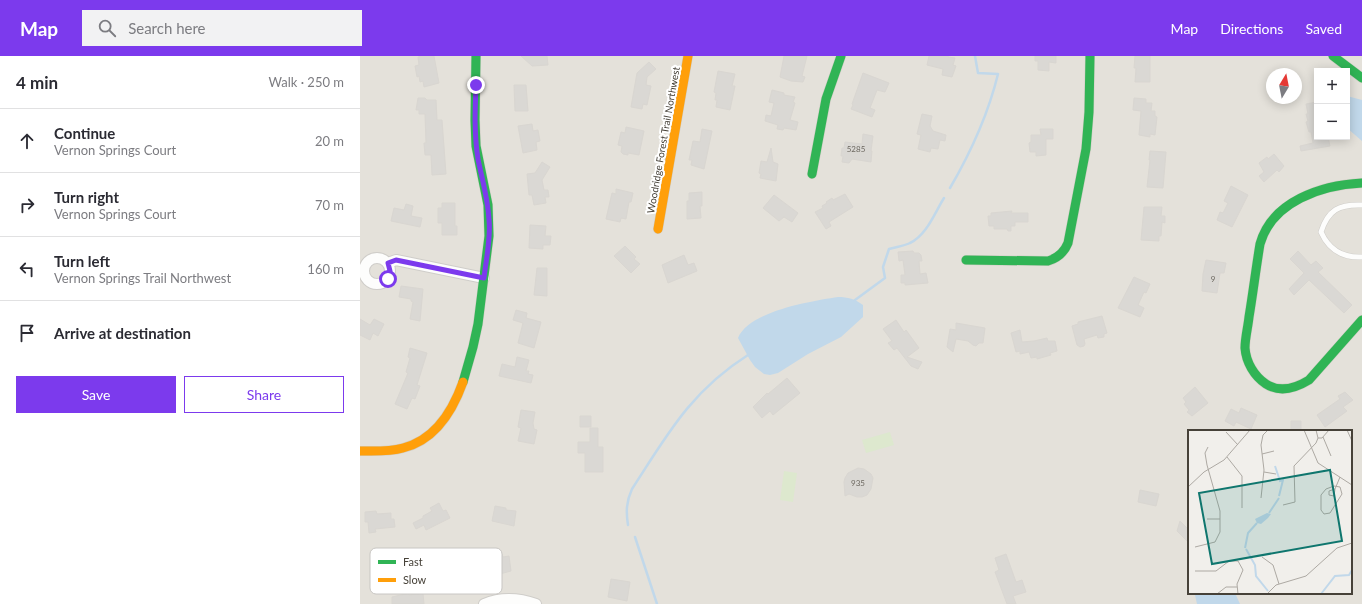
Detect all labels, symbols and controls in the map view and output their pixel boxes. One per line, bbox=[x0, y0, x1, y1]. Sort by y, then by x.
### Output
search box bbox=[82, 10, 362, 46]
text: Map bbox=[20, 17, 58, 40]
icon: search bbox=[96, 17, 118, 39]
text: Search here bbox=[128, 19, 206, 37]
text: Map bbox=[1171, 20, 1198, 37]
text: Directions bbox=[1220, 20, 1283, 37]
text: Saved bbox=[1305, 20, 1342, 37]
street label: Woodridge Forest Trail Northwest bbox=[644, 65, 682, 214]
north arrow bbox=[1266, 68, 1302, 104]
map controls bbox=[1314, 68, 1350, 140]
button: + bbox=[1314, 68, 1350, 104]
text: 4 min bbox=[16, 72, 58, 93]
text: Walk · 250 m bbox=[268, 74, 344, 90]
route end bbox=[467, 76, 485, 94]
button: − bbox=[1314, 104, 1350, 140]
text: Continue bbox=[54, 124, 115, 142]
icon: ahead bbox=[16, 130, 38, 152]
text: 20 m bbox=[315, 133, 344, 149]
text: Vernon Springs Court bbox=[54, 142, 176, 158]
house number: 5285 bbox=[847, 144, 866, 154]
text: Turn right bbox=[54, 188, 119, 206]
icon: right bbox=[16, 194, 38, 216]
text: 70 m bbox=[315, 197, 344, 213]
text: Vernon Springs Court bbox=[54, 206, 176, 222]
text: Turn left bbox=[54, 252, 110, 270]
icon: left bbox=[16, 258, 38, 280]
text: 160 m bbox=[307, 261, 344, 277]
text: Vernon Springs Trail Northwest bbox=[54, 270, 231, 286]
route start bbox=[379, 270, 397, 288]
house number: 9 bbox=[1211, 274, 1216, 284]
icon: arrive bbox=[16, 322, 38, 344]
text: Arrive at destination bbox=[54, 324, 191, 342]
button: Save bbox=[16, 376, 176, 413]
button: Share bbox=[184, 376, 344, 413]
inset map bbox=[1188, 430, 1352, 594]
house number: 935 bbox=[851, 478, 865, 488]
legend bbox=[370, 548, 502, 594]
text: Fast bbox=[403, 555, 423, 568]
text: Slow bbox=[403, 573, 427, 586]

